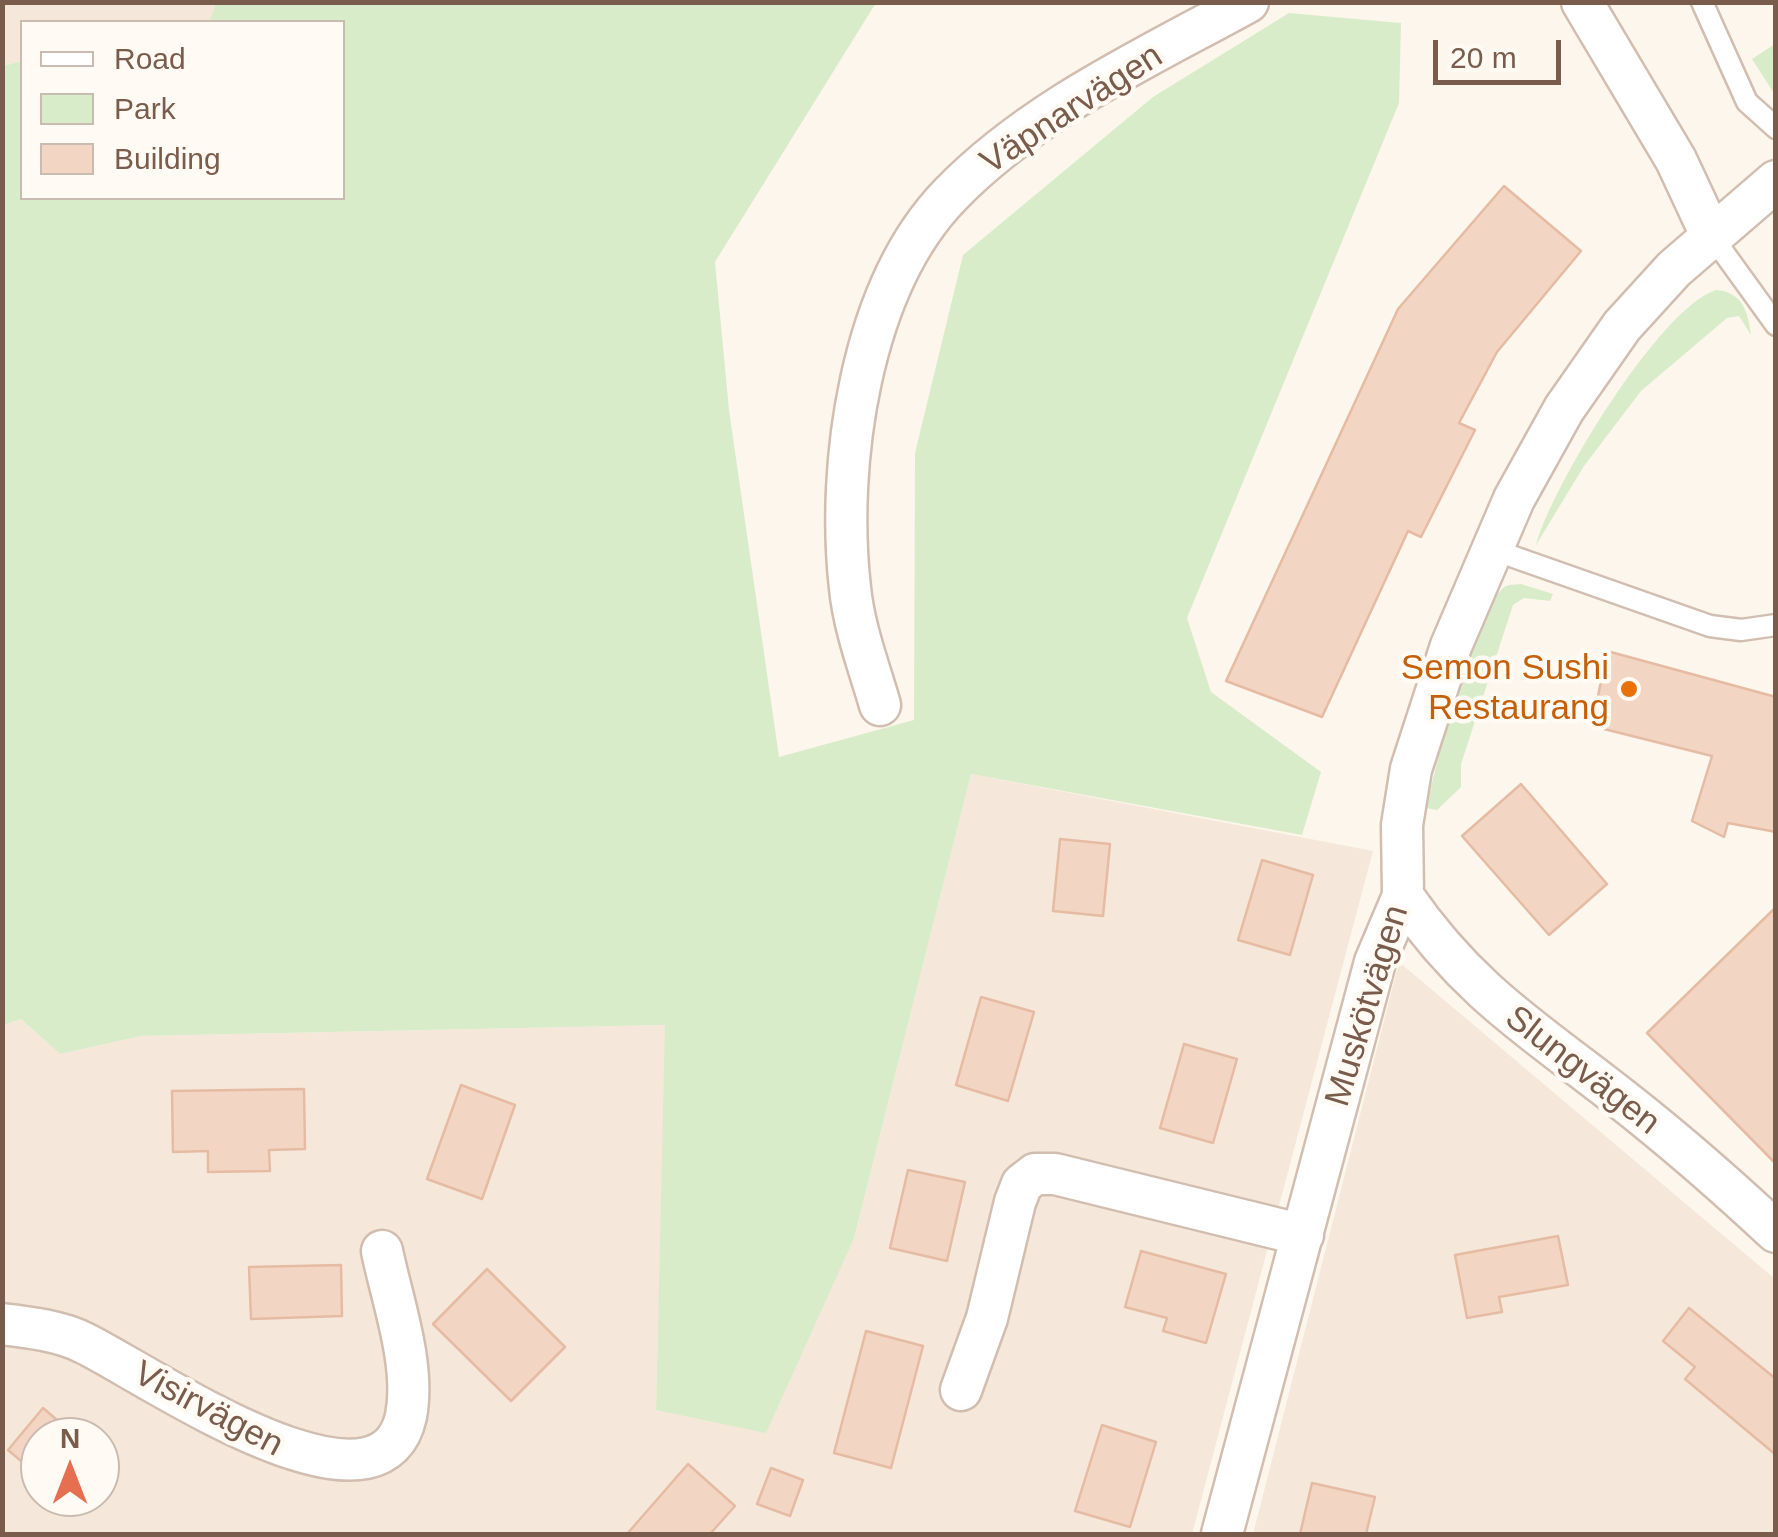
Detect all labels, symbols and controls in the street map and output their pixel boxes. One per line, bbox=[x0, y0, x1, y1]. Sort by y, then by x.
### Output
legend bbox=[20, 20, 345, 200]
scale bar bbox=[1438, 20, 1566, 82]
street label: Väpnarvägen bbox=[973, 36, 1171, 184]
text: 20 m bbox=[1450, 41, 1517, 74]
text: Road bbox=[114, 42, 186, 75]
text: Park bbox=[114, 92, 176, 125]
text: Building bbox=[114, 142, 221, 175]
place label: Semon Sushi Restaurang bbox=[1401, 648, 1609, 730]
marker: Semon Sushi Restaurang bbox=[1618, 678, 1640, 700]
street label: Muskötvägen bbox=[1317, 900, 1419, 1112]
street label: Slungvägen bbox=[1496, 998, 1668, 1144]
street label: Visirvägen bbox=[126, 1353, 290, 1467]
north arrow bbox=[20, 1417, 120, 1517]
text: N bbox=[60, 1423, 80, 1454]

